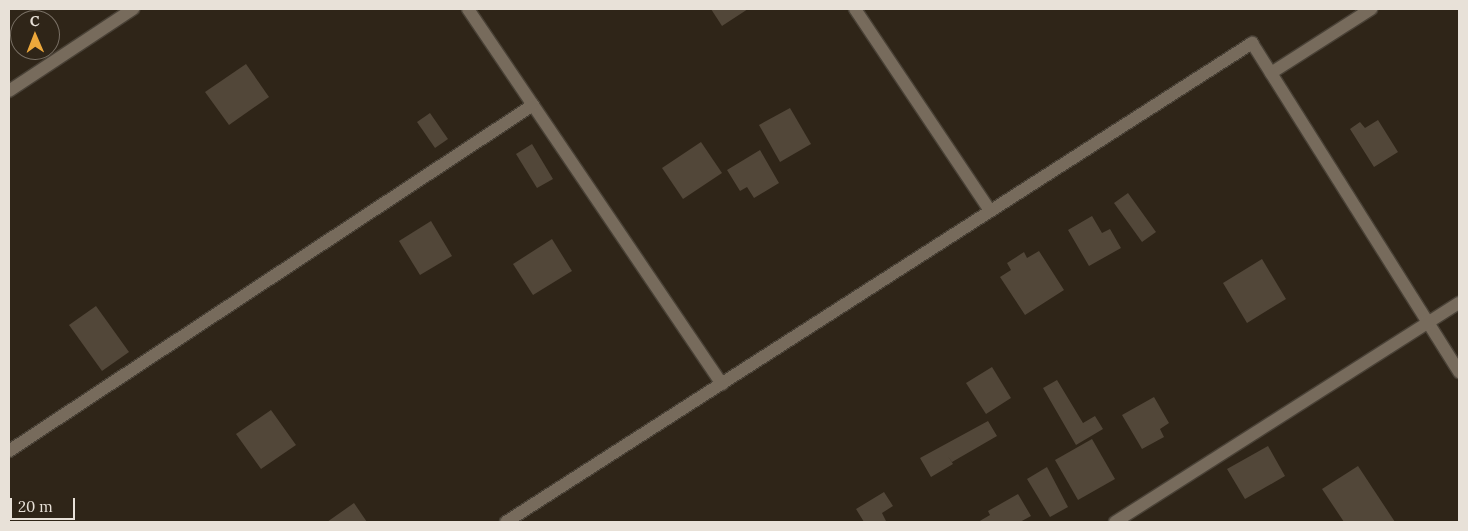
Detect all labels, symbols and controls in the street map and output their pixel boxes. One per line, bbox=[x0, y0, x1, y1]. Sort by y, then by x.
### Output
north arrow bbox=[10, 10, 60, 60]
text: С bbox=[30, 12, 40, 30]
scale bar bbox=[12, 488, 78, 520]
text: 20 m bbox=[18, 497, 53, 516]

